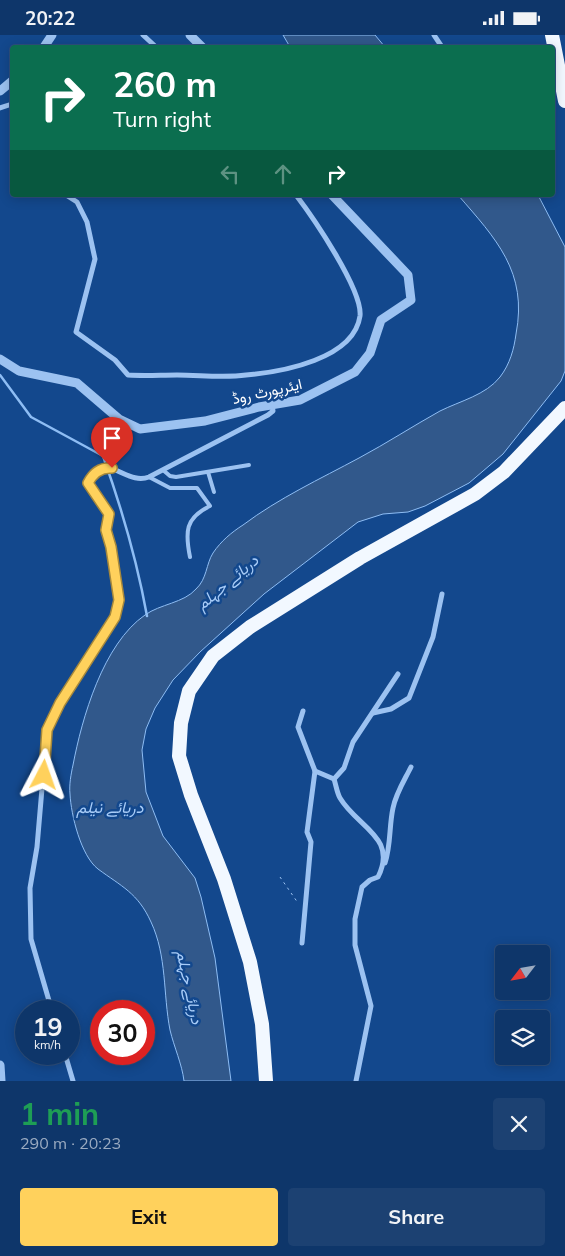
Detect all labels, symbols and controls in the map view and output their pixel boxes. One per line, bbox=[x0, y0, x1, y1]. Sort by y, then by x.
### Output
text: 20:22 bbox=[25, 6, 75, 30]
text: 260 m bbox=[113, 62, 217, 106]
icon: right bbox=[30, 65, 95, 130]
text: Turn right bbox=[113, 105, 211, 133]
icon: left bbox=[216, 160, 244, 188]
icon: ahead bbox=[269, 160, 297, 188]
icon: right bbox=[322, 160, 350, 188]
street label: ایئرپورٹ روڈ bbox=[230, 374, 304, 409]
pin bbox=[91, 417, 133, 468]
icon: arrive bbox=[98, 424, 126, 452]
water label: دریائے جہلم bbox=[191, 550, 263, 615]
position arrow bbox=[17, 748, 69, 800]
water label: دریائے نیلم bbox=[76, 797, 144, 818]
north arrow bbox=[495, 945, 550, 1000]
map controls bbox=[495, 945, 550, 1065]
water label: دریائے جہلم bbox=[171, 947, 208, 1026]
speed limit sign: 30 bbox=[90, 1000, 155, 1065]
button: layers bbox=[495, 1010, 550, 1065]
text: 19 bbox=[32, 1011, 63, 1042]
text: km/h bbox=[34, 1037, 61, 1052]
text: 1 min bbox=[20, 1095, 99, 1133]
button: close bbox=[493, 1098, 545, 1150]
text: 290 m · 20:23 bbox=[20, 1133, 121, 1153]
button: Exit bbox=[20, 1188, 278, 1246]
button: Share bbox=[288, 1188, 545, 1246]

